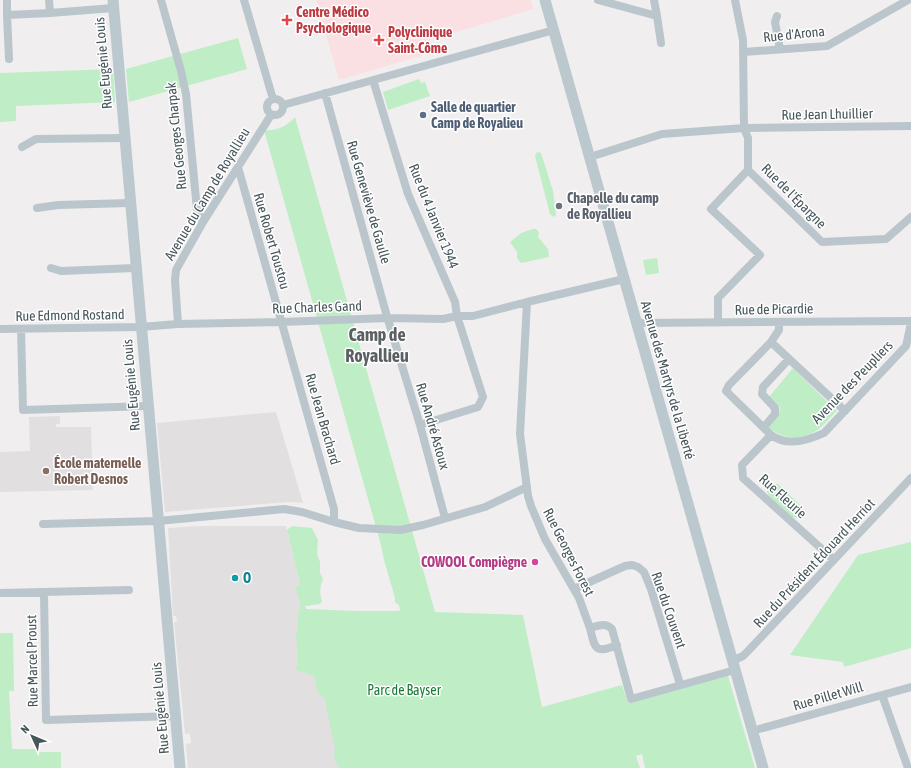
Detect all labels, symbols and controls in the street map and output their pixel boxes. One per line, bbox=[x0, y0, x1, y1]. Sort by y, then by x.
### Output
place label: Centre Médico Psychologique bbox=[296, 4, 371, 36]
marker: Centre Médico Psychologique bbox=[281, 14, 293, 26]
street label: Rue Eugénie Louis bbox=[91, 16, 115, 110]
street label: Rue d'Arona bbox=[762, 23, 826, 45]
place label: Polyclinique Saint-Côme bbox=[388, 24, 452, 56]
marker: Polyclinique Saint-Côme bbox=[373, 34, 385, 46]
street label: Rue Georges Charpak bbox=[162, 81, 190, 191]
place label: Salle de quartier Camp de Royalieu bbox=[431, 99, 523, 131]
street label: Rue Jean Lhuillier bbox=[781, 105, 874, 123]
marker: Salle de quartier Camp de Royalieu bbox=[418, 110, 428, 120]
street label: Avenue du Camp de Royallieu bbox=[161, 125, 253, 263]
street label: Rue Geneviève de Gaulle bbox=[344, 139, 394, 265]
street label: Rue de l'Épargne bbox=[758, 160, 830, 232]
street label: Rue du 4 Janvier 1944 bbox=[406, 161, 462, 271]
place label: Chapelle du camp de Royallieu bbox=[567, 190, 659, 222]
street label: Rue Robert Toustou bbox=[251, 191, 293, 291]
marker: Chapelle du camp de Royallieu bbox=[554, 201, 564, 211]
street label: Rue Charles Gand bbox=[272, 297, 362, 317]
street label: Avenue des Martyrs de la Liberté bbox=[638, 299, 698, 461]
street label: Rue de Picardie bbox=[734, 300, 814, 318]
street label: Rue Edmond Rostand bbox=[15, 306, 125, 324]
district label: Camp de Royallieu bbox=[345, 324, 409, 366]
street label: Avenue des Peupliers bbox=[808, 337, 896, 427]
street label: Rue Eugénie Louis bbox=[119, 338, 143, 432]
street label: Rue Jean Brachard bbox=[302, 371, 344, 467]
street label: Rue André Astoux bbox=[413, 381, 453, 472]
place label: École maternelle Robert Desnos bbox=[54, 455, 141, 487]
marker: École maternelle Robert Desnos bbox=[41, 466, 51, 476]
street label: Rue Fleurie bbox=[756, 471, 810, 521]
street label: Rue du Président Édouard Herriot bbox=[750, 495, 878, 631]
street label: Rue Georges Forest bbox=[540, 505, 598, 599]
place label: COWOOL Compiègne bbox=[421, 554, 527, 570]
marker: COWOOL Compiègne bbox=[530, 557, 540, 567]
place label: O bbox=[243, 570, 251, 586]
street label: Rue du Couvent bbox=[648, 570, 690, 650]
marker: O bbox=[230, 573, 240, 583]
street label: Rue Marcel Proust bbox=[23, 615, 41, 707]
street label: Rue Eugénie Louis bbox=[148, 661, 172, 755]
street label: Rue Pillet Will bbox=[791, 678, 865, 714]
park label: Parc de Bayser bbox=[367, 682, 442, 698]
north arrow bbox=[12, 716, 52, 756]
text: N bbox=[18, 723, 31, 736]

